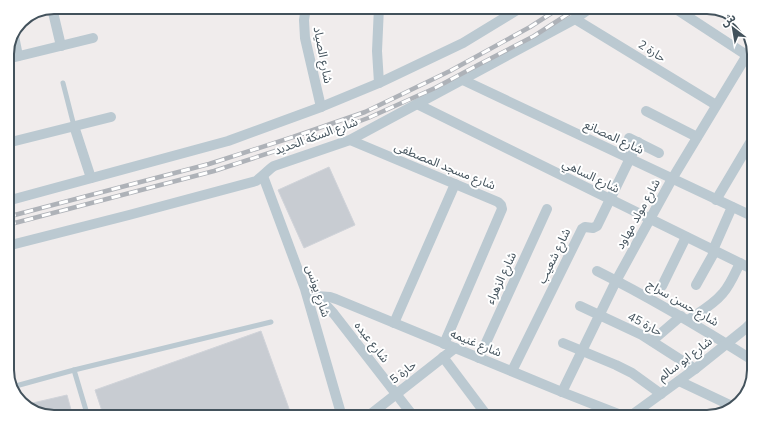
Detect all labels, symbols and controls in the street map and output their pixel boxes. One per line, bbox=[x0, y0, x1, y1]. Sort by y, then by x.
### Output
north arrow bbox=[713, 8, 753, 48]
text: ش bbox=[718, 10, 738, 30]
street label: شارع الصياد bbox=[309, 25, 336, 85]
street label: حارة 2 bbox=[635, 36, 669, 66]
street label: شارع السكة الحديد bbox=[272, 113, 360, 159]
street label: شارع المصانع bbox=[581, 116, 646, 159]
street label: شارع مسجد المصطفى bbox=[392, 138, 498, 195]
street label: شارع الساهي bbox=[559, 155, 622, 198]
street label: شارع مولد مهاود bbox=[612, 176, 665, 252]
street label: شارع شعيب bbox=[534, 226, 575, 287]
street label: شارع الزهراء bbox=[482, 249, 521, 307]
street label: شارع يونس bbox=[301, 263, 334, 320]
street label: شارع حسن سراج bbox=[644, 276, 722, 331]
street label: حارة 45 bbox=[625, 308, 665, 340]
street label: شارع عبده bbox=[350, 318, 393, 366]
street label: شارع غنيمه bbox=[448, 325, 504, 361]
street label: شارع ابو سالم bbox=[655, 333, 716, 385]
street label: حارة 5 bbox=[386, 357, 420, 387]

